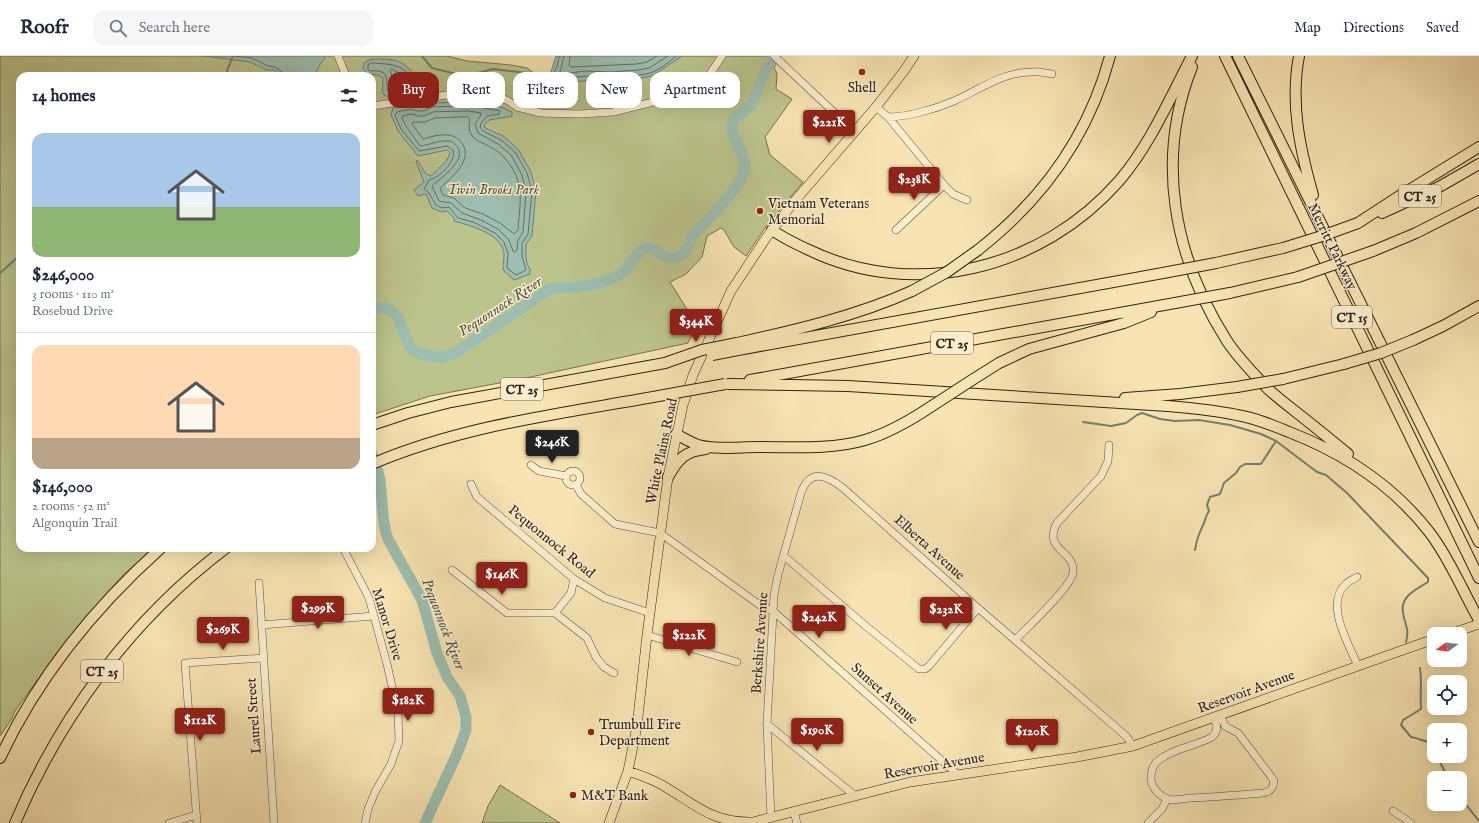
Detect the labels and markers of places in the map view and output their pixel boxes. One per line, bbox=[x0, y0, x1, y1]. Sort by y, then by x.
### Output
marker: Shell bbox=[857, 67, 867, 77]
place label: Shell bbox=[848, 79, 877, 97]
pin: $221K bbox=[801, 110, 857, 144]
pin: $238K bbox=[886, 167, 942, 201]
place label: Vietnam Veterans Memorial bbox=[767, 195, 869, 229]
marker: Vietnam Veterans Memorial bbox=[755, 206, 765, 216]
pin: $344K bbox=[668, 309, 724, 343]
pin: $246K bbox=[524, 430, 580, 464]
pin: $146K bbox=[474, 562, 530, 596]
pin: $299K bbox=[290, 596, 346, 630]
pin: $232K bbox=[918, 597, 974, 631]
pin: $242K bbox=[791, 605, 847, 639]
pin: $269K bbox=[195, 617, 251, 651]
pin: $122K bbox=[661, 623, 717, 657]
pin: $182K bbox=[380, 688, 436, 722]
pin: $112K bbox=[172, 708, 228, 742]
place label: Trumbull Fire Department bbox=[599, 716, 681, 750]
pin: $190K bbox=[789, 718, 845, 752]
pin: $120K bbox=[1004, 719, 1060, 753]
marker: Trumbull Fire Department bbox=[586, 727, 596, 737]
place label: M&T Bank bbox=[581, 787, 649, 805]
marker: M&T Bank bbox=[568, 790, 578, 800]

